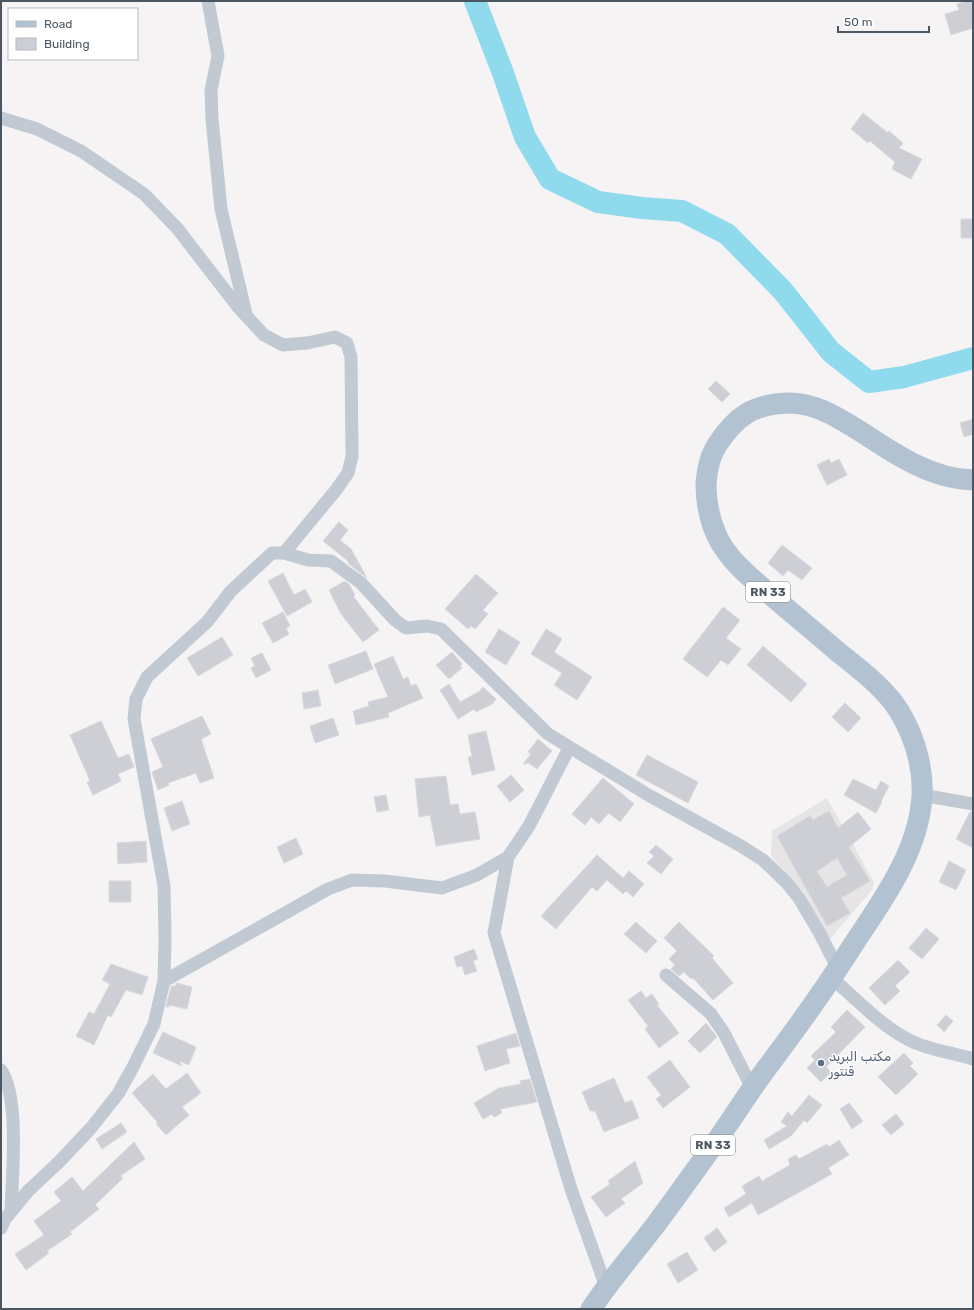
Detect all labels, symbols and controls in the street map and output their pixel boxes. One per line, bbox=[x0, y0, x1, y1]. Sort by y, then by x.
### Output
legend bbox=[8, 8, 138, 60]
scale bar bbox=[838, 8, 929, 34]
text: 50 m bbox=[844, 15, 872, 29]
text: Road bbox=[44, 17, 72, 31]
text: Building bbox=[44, 37, 90, 51]
road number: RN 33 bbox=[746, 582, 790, 602]
place label: مكتب البريد قنتور bbox=[828, 1049, 891, 1080]
marker: مكتب البريد قنتور bbox=[816, 1058, 826, 1068]
road number: RN 33 bbox=[691, 1135, 735, 1155]

